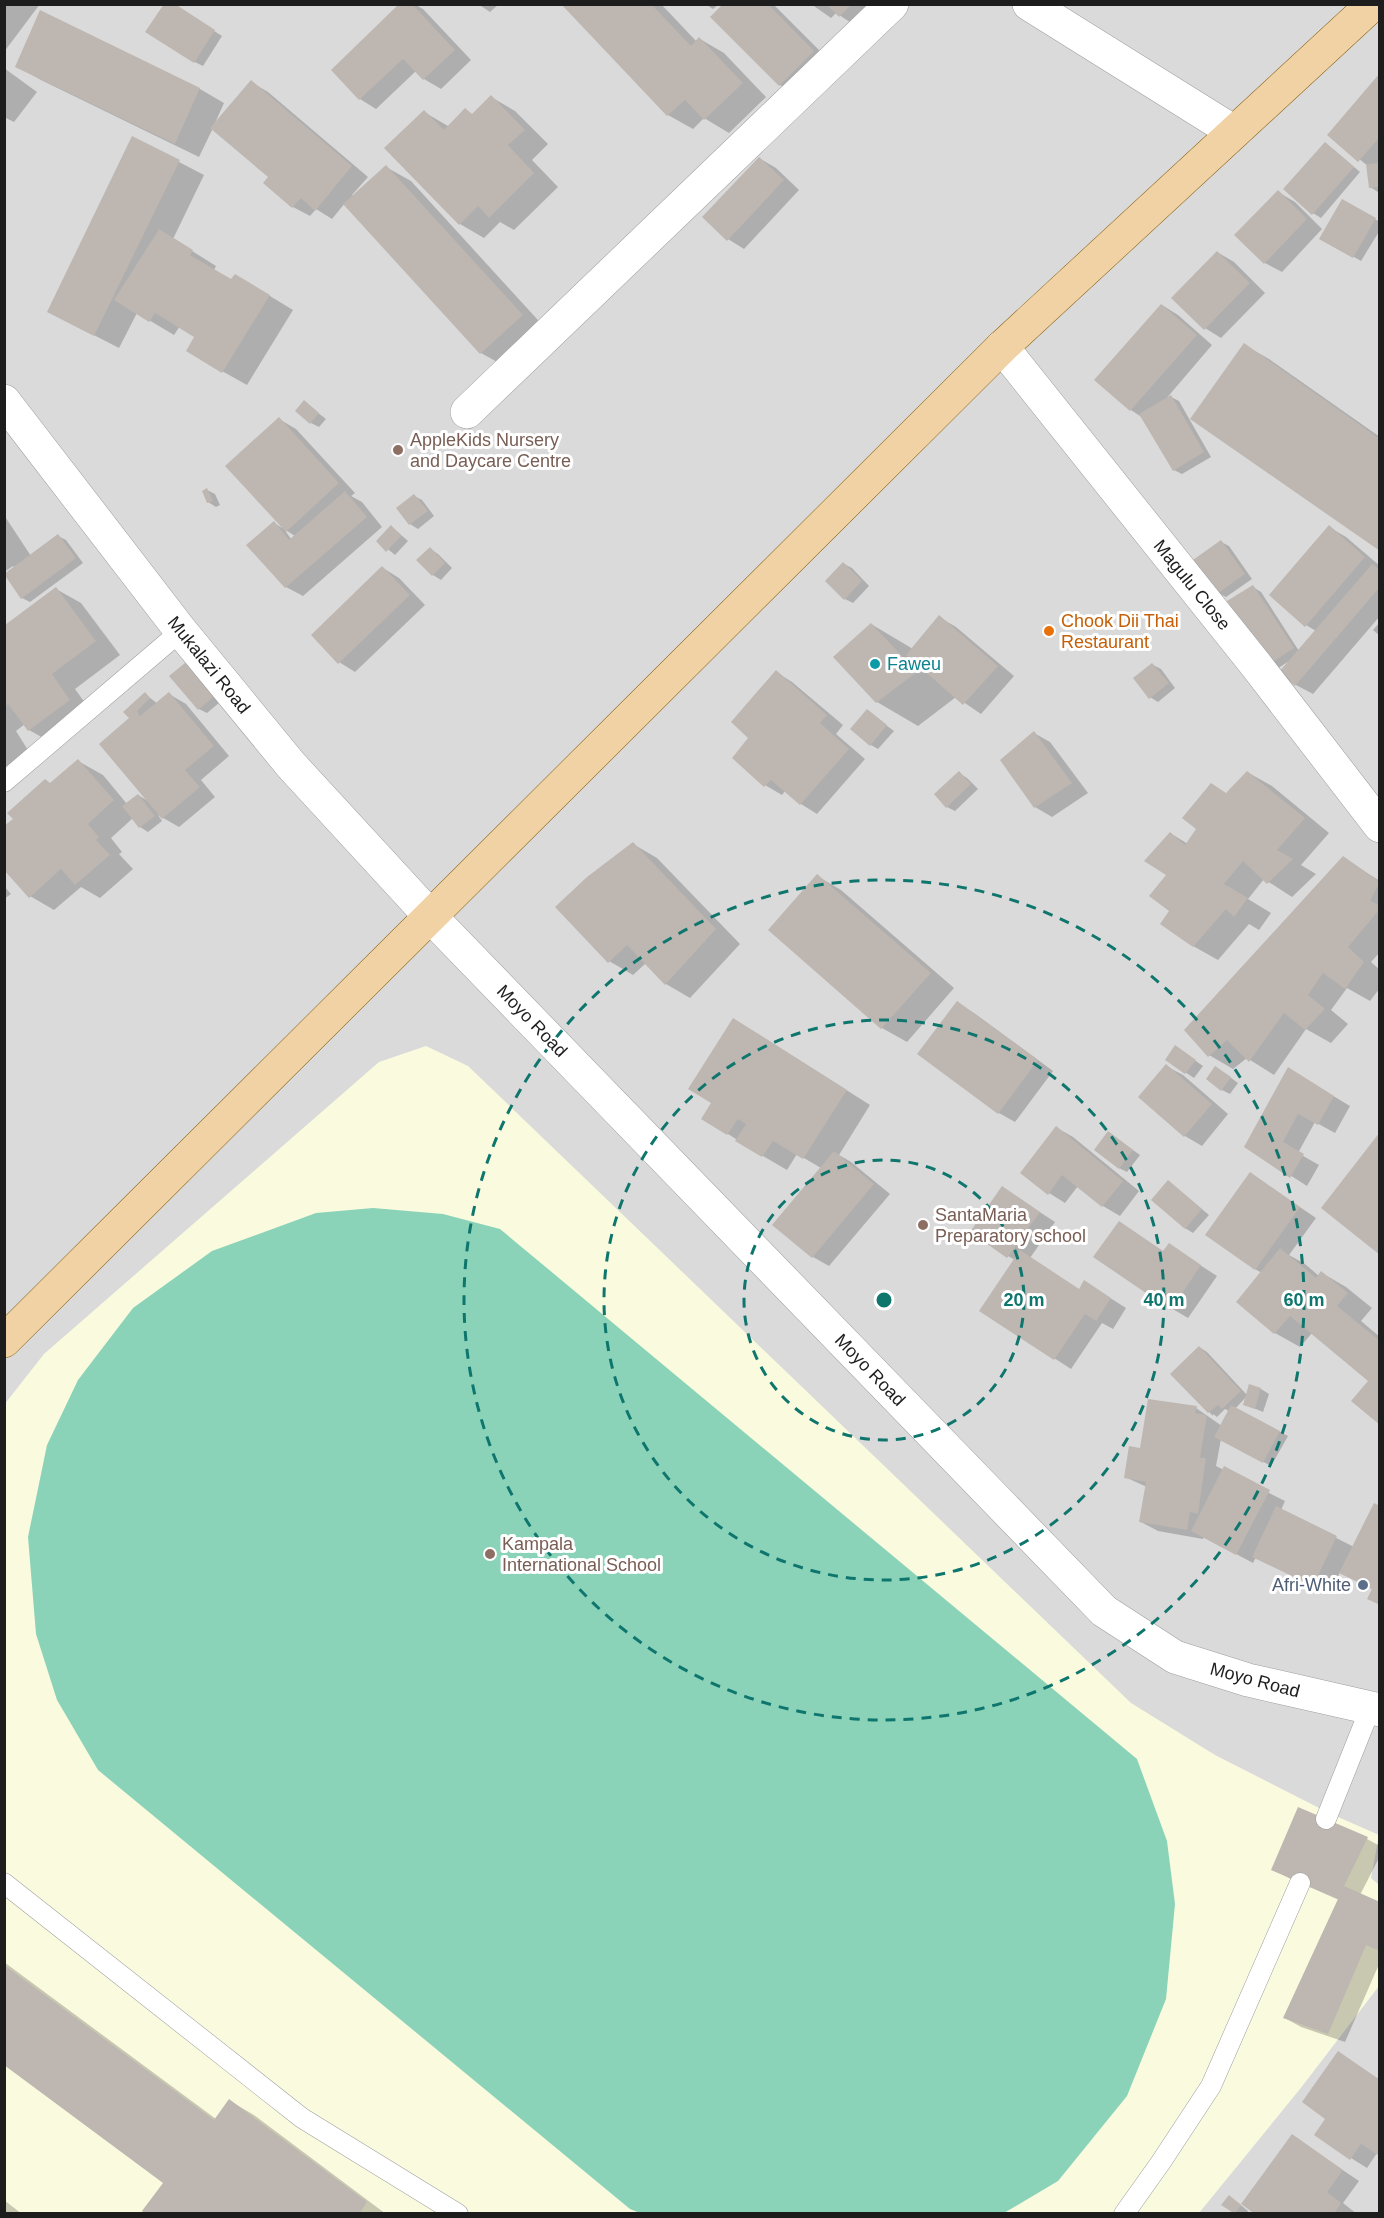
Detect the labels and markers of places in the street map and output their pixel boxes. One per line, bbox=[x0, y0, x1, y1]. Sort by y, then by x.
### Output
place label: AppleKids Nursery and Daycare Centre bbox=[410, 430, 571, 471]
marker: AppleKids Nursery and Daycare Centre bbox=[391, 443, 405, 457]
place label: Chook Dii Thai Restaurant bbox=[1061, 611, 1179, 652]
marker: Chook Dii Thai Restaurant bbox=[1042, 624, 1056, 638]
place label: Faweu bbox=[887, 654, 941, 674]
marker: Faweu bbox=[868, 657, 882, 671]
place label: SantaMaria Preparatory school bbox=[935, 1205, 1086, 1246]
marker: SantaMaria Preparatory school bbox=[916, 1218, 930, 1232]
centre of rings bbox=[874, 1290, 894, 1310]
place label: Kampala International School bbox=[502, 1534, 661, 1575]
marker: Kampala International School bbox=[483, 1547, 497, 1561]
place label: Afri-White bbox=[1272, 1575, 1351, 1595]
marker: Afri-White bbox=[1356, 1578, 1370, 1592]

